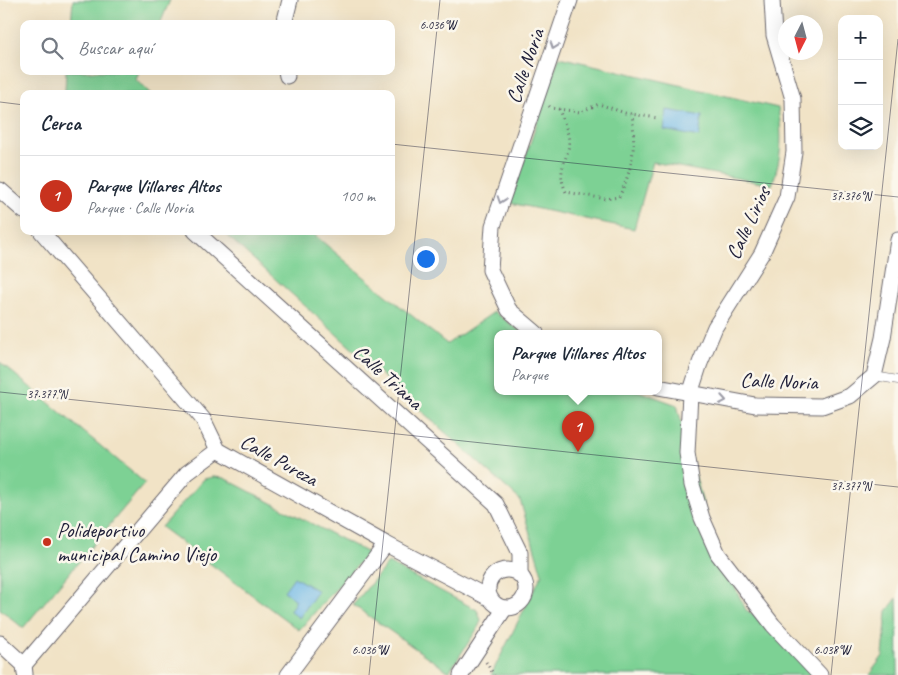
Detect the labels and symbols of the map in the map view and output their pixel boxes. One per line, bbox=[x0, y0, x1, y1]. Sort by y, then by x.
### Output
north arrow bbox=[778, 15, 823, 60]
text: 6.036°W bbox=[420, 17, 458, 33]
street label: Calle Noria bbox=[500, 24, 550, 107]
one-way arrow bbox=[550, 41, 560, 50]
street label: Calle Lirios bbox=[720, 181, 777, 263]
text: 37.376°N bbox=[831, 188, 873, 204]
one-way arrow bbox=[497, 195, 507, 204]
your location bbox=[413, 246, 439, 272]
street label: Calle Triana bbox=[348, 339, 429, 416]
street label: Calle Noria bbox=[740, 367, 820, 395]
text: 37.377°N bbox=[27, 386, 69, 402]
one-way arrow bbox=[719, 394, 727, 404]
pin: 1 bbox=[562, 411, 594, 452]
street label: Calle Pureza bbox=[236, 428, 324, 493]
text: 37.377°N bbox=[831, 478, 873, 494]
place label: Polideportivo municipal Camino Viejo bbox=[57, 517, 218, 567]
marker: Polideportivo municipal Camino Viejo bbox=[41, 536, 53, 548]
text: 6.036°W bbox=[352, 642, 390, 658]
text: 6.038°W bbox=[814, 642, 852, 658]

